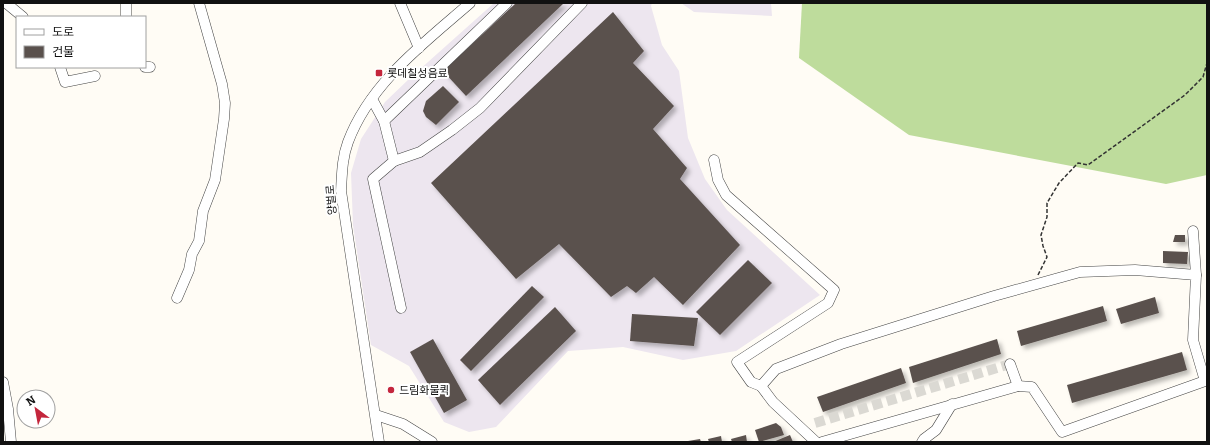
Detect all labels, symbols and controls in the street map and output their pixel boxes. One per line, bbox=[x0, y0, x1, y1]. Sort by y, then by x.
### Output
legend bbox=[16, 16, 146, 68]
text: 도로 bbox=[52, 25, 74, 39]
text: 건물 bbox=[52, 45, 74, 59]
place label: 롯데칠성음료 bbox=[387, 67, 448, 80]
marker: 롯데칠성음료 bbox=[374, 68, 384, 78]
street label: 양벌로 bbox=[324, 184, 339, 216]
place label: 드림화물퀵 bbox=[399, 384, 450, 397]
marker: 드림화물퀵 bbox=[386, 385, 396, 395]
north arrow bbox=[16, 389, 56, 429]
text: N bbox=[24, 393, 38, 409]

